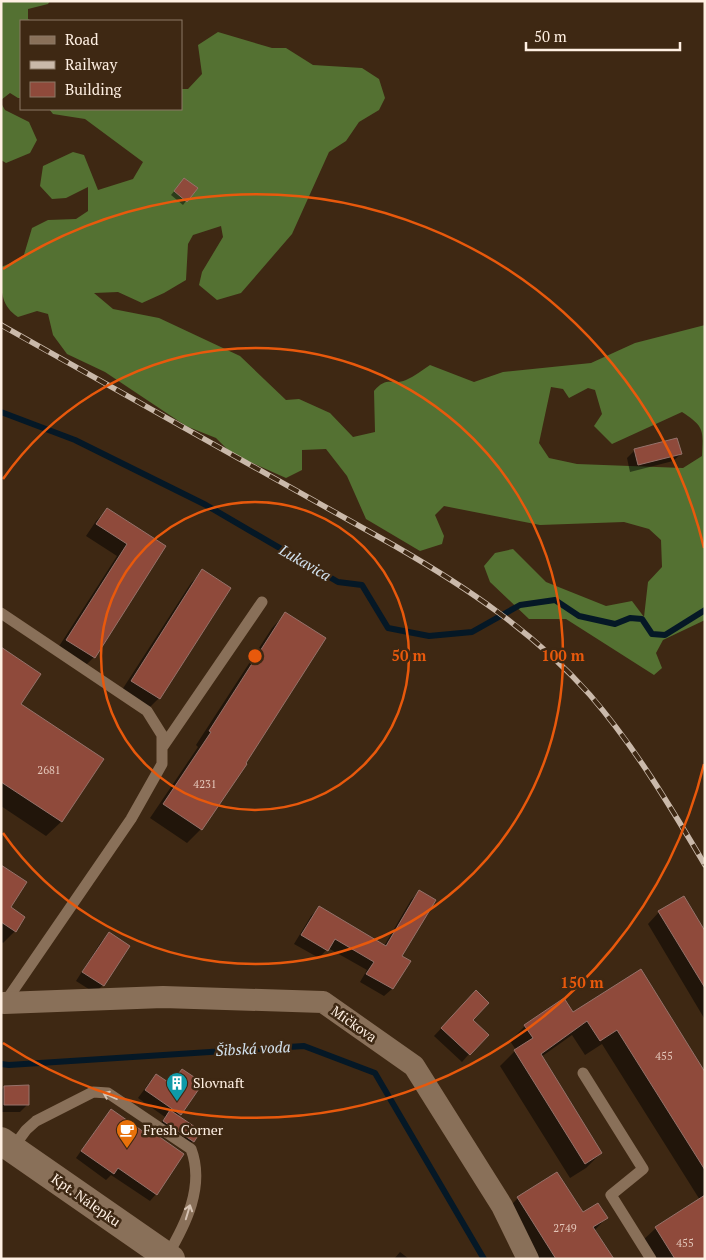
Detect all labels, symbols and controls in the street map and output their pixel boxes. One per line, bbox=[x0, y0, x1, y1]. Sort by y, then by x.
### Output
legend bbox=[20, 20, 182, 110]
scale bar bbox=[526, 20, 680, 52]
text: 50 m bbox=[534, 26, 567, 46]
text: Road bbox=[65, 29, 98, 49]
text: Railway bbox=[65, 54, 118, 74]
text: Building bbox=[65, 79, 123, 99]
water label: Lukavica bbox=[275, 539, 335, 585]
text: 50 m bbox=[392, 645, 427, 665]
text: 100 m bbox=[541, 645, 585, 665]
centre of rings bbox=[246, 647, 264, 665]
house number: 2681 bbox=[37, 763, 61, 777]
house number: 4231 bbox=[193, 777, 217, 791]
text: 150 m bbox=[560, 972, 604, 992]
street label: Mičkova bbox=[328, 1001, 381, 1046]
water label: Šibská voda bbox=[215, 1036, 291, 1060]
house number: 455 bbox=[655, 1049, 673, 1063]
building icon: Slovnaft bbox=[165, 1071, 189, 1102]
place label: Slovnaft bbox=[193, 1073, 245, 1092]
one-way arrow bbox=[103, 1091, 118, 1101]
cafe icon: Fresh Corner bbox=[115, 1118, 139, 1149]
place label: Fresh Corner bbox=[143, 1120, 224, 1139]
street label: Kpt. Nálepku bbox=[48, 1169, 125, 1230]
one-way arrow bbox=[184, 1205, 194, 1221]
house number: 2749 bbox=[553, 1221, 577, 1235]
house number: 455 bbox=[676, 1236, 694, 1250]

